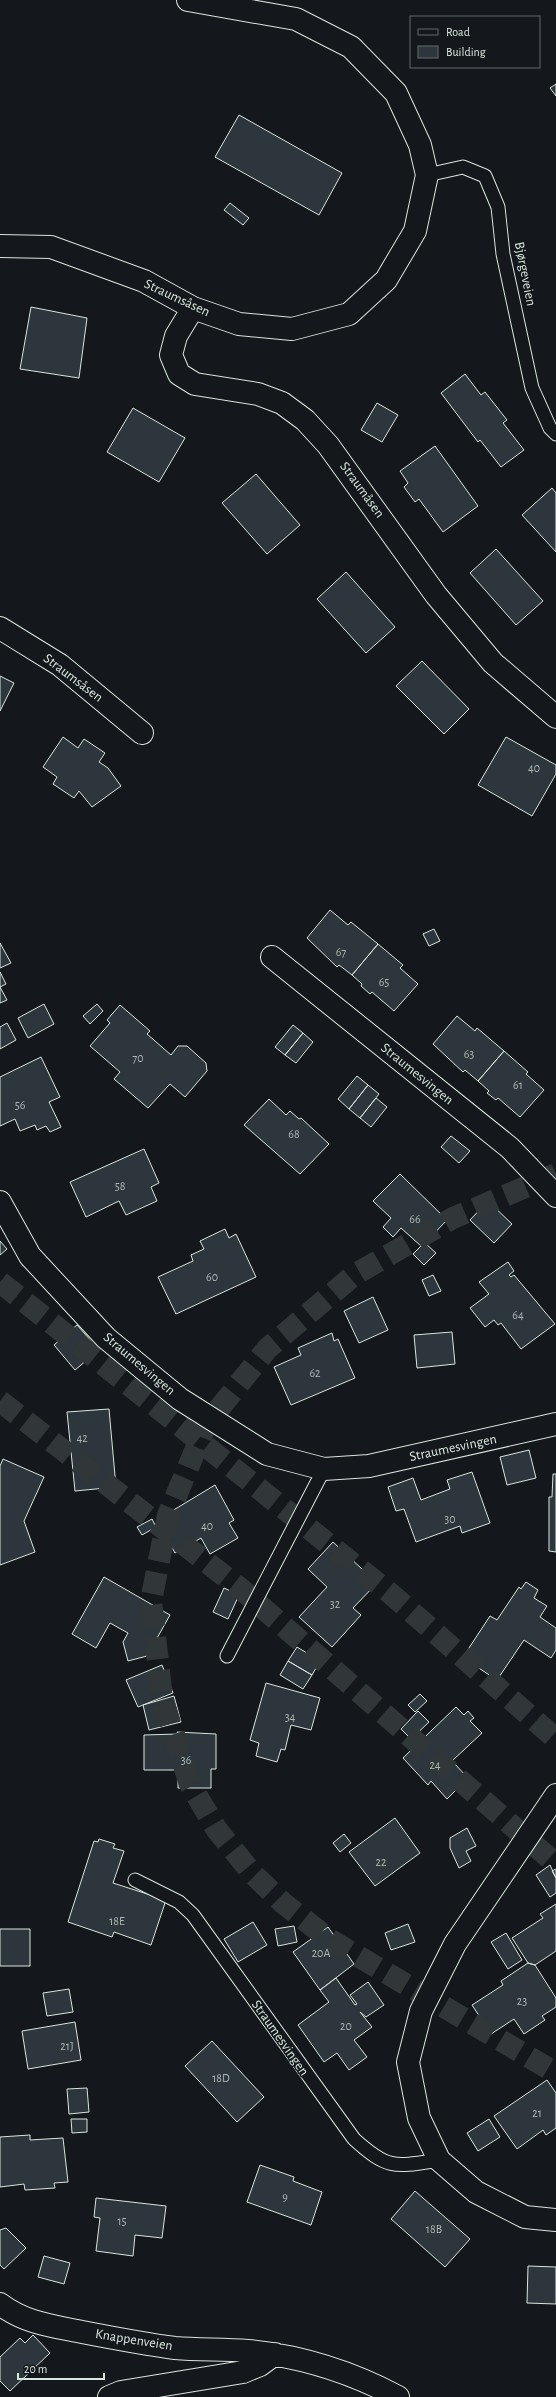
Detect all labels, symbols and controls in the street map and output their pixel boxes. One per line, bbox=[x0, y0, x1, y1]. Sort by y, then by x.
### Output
legend bbox=[410, 16, 540, 68]
text: Road bbox=[446, 26, 470, 38]
text: Building bbox=[446, 46, 486, 58]
street label: Bjørgeveien bbox=[512, 241, 538, 307]
street label: Straumsåsen bbox=[142, 277, 212, 319]
street label: Straumåsen bbox=[337, 459, 387, 521]
street label: Straumsåsen bbox=[41, 651, 105, 705]
house number: 40 bbox=[528, 762, 540, 774]
house number: 67 bbox=[336, 946, 346, 958]
house number: 65 bbox=[379, 976, 389, 988]
street label: Straumesvingen bbox=[378, 1041, 456, 1107]
house number: 63 bbox=[464, 1048, 474, 1060]
house number: 70 bbox=[132, 1052, 144, 1064]
house number: 61 bbox=[513, 1079, 523, 1091]
house number: 56 bbox=[15, 1099, 26, 1111]
house number: 68 bbox=[288, 1128, 300, 1140]
house number: 58 bbox=[115, 1180, 126, 1192]
house number: 66 bbox=[409, 1213, 421, 1225]
house number: 60 bbox=[206, 1271, 218, 1283]
house number: 64 bbox=[512, 1309, 524, 1321]
street label: Straumesvingen bbox=[100, 1330, 178, 1398]
house number: 62 bbox=[309, 1367, 321, 1379]
house number: 42 bbox=[76, 1432, 88, 1444]
street label: Straumesvingen bbox=[408, 1432, 498, 1464]
house number: 30 bbox=[444, 1513, 456, 1525]
house number: 40 bbox=[201, 1520, 213, 1532]
house number: 32 bbox=[330, 1598, 341, 1610]
house number: 34 bbox=[285, 1711, 296, 1723]
house number: 36 bbox=[181, 1754, 192, 1766]
house number: 24 bbox=[429, 1759, 441, 1771]
house number: 22 bbox=[376, 1856, 387, 1868]
house number: 18E bbox=[109, 1915, 125, 1927]
house number: 20A bbox=[312, 1947, 330, 1959]
house number: 23 bbox=[517, 1995, 527, 2007]
street label: Straumesvingen bbox=[249, 1998, 311, 2078]
house number: 20 bbox=[340, 2020, 352, 2032]
house number: 21J bbox=[60, 2040, 74, 2052]
house number: 18D bbox=[212, 2072, 230, 2084]
house number: 21 bbox=[532, 2107, 542, 2119]
house number: 9 bbox=[282, 2191, 288, 2203]
house number: 15 bbox=[117, 2215, 127, 2227]
house number: 18B bbox=[426, 2223, 442, 2235]
street label: Knappenveien bbox=[94, 2327, 174, 2353]
scale bar bbox=[18, 2355, 104, 2381]
text: 20 m bbox=[24, 2363, 47, 2375]

